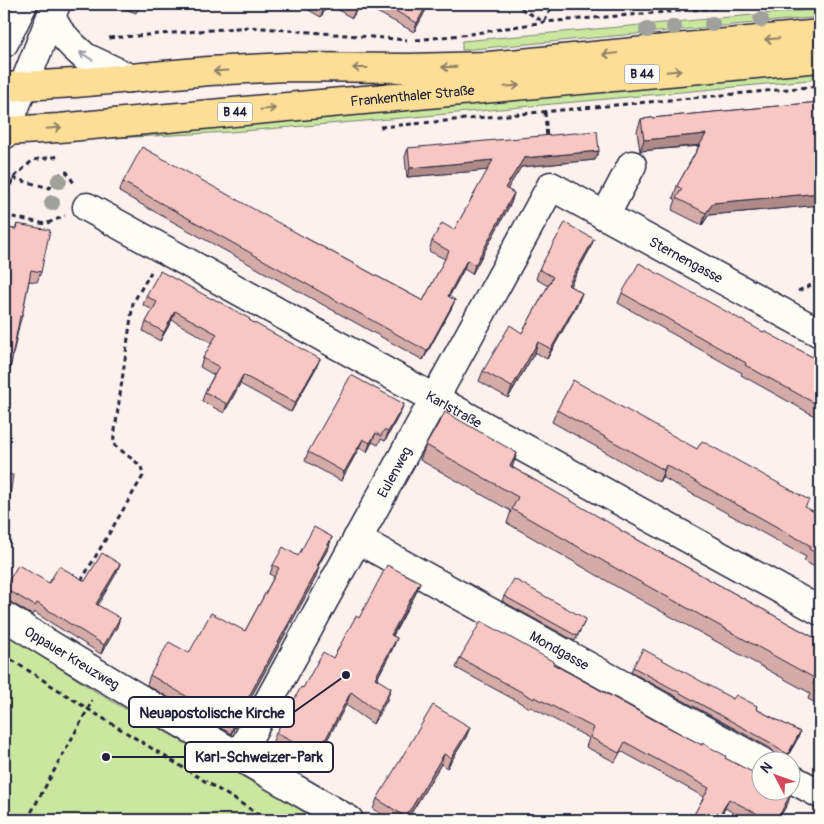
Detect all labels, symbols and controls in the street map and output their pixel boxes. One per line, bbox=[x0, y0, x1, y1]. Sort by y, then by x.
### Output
one-way arrow bbox=[764, 34, 780, 44]
one-way arrow bbox=[602, 49, 618, 59]
one-way arrow bbox=[80, 51, 94, 61]
one-way arrow bbox=[441, 62, 458, 72]
one-way arrow bbox=[352, 63, 368, 73]
road number: B 44 bbox=[624, 64, 660, 84]
one-way arrow bbox=[214, 66, 230, 75]
one-way arrow bbox=[666, 67, 682, 76]
street label: Frankenthaler Straße bbox=[350, 82, 475, 110]
one-way arrow bbox=[504, 82, 520, 91]
road number: B 44 bbox=[218, 102, 252, 121]
one-way arrow bbox=[260, 104, 276, 113]
one-way arrow bbox=[46, 123, 62, 133]
street label: Sternengasse bbox=[646, 233, 726, 287]
street label: Karlstraße bbox=[423, 387, 485, 432]
street label: Eulenweg bbox=[374, 444, 415, 501]
street label: Oppauer Kreuzweg bbox=[21, 623, 123, 694]
street label: Mondgasse bbox=[526, 628, 592, 674]
callout: Neuapostolische Kirche bbox=[129, 697, 294, 727]
text: Neuapostolische Kirche bbox=[139, 704, 285, 723]
callout: Karl-Schweizer-Park bbox=[185, 742, 333, 772]
text: Karl-Schweizer-Park bbox=[195, 748, 324, 767]
north arrow bbox=[752, 752, 802, 802]
text: N bbox=[757, 759, 776, 777]

